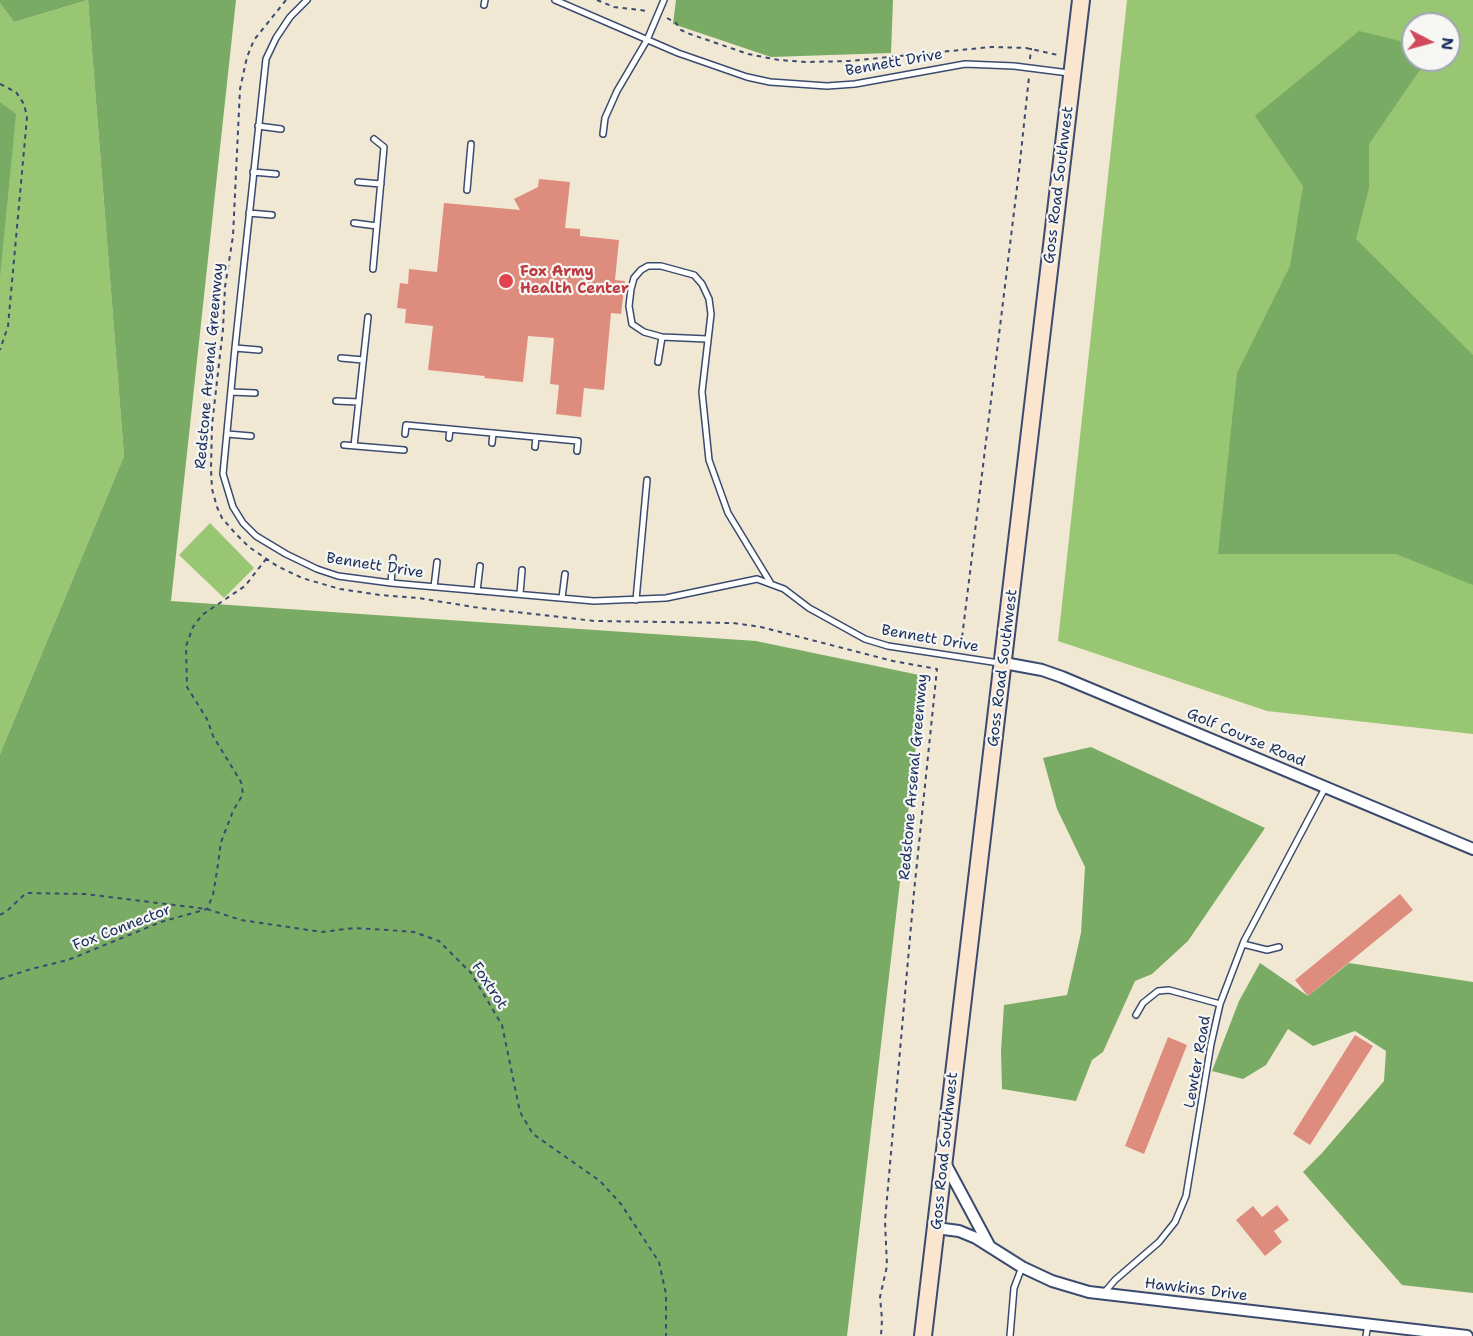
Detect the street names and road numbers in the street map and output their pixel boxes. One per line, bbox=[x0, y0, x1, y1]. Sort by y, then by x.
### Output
street label: Bennett Drive bbox=[844, 46, 944, 80]
street label: Goss Road Southwest bbox=[1040, 105, 1078, 265]
street label: Redstone Arsenal Greenway bbox=[192, 262, 228, 470]
street label: Bennett Drive bbox=[325, 549, 425, 583]
street label: Goss Road Southwest bbox=[984, 588, 1022, 748]
street label: Bennett Drive bbox=[880, 622, 980, 656]
street label: Redstone Arsenal Greenway bbox=[896, 673, 932, 881]
street label: Golf Course Road bbox=[1184, 705, 1308, 771]
street label: Fox Connector bbox=[70, 901, 174, 955]
street label: Foxtrot bbox=[467, 959, 511, 1013]
street label: Lewter Road bbox=[1181, 1014, 1215, 1110]
street label: Goss Road Southwest bbox=[928, 1071, 962, 1231]
street label: Hawkins Drive bbox=[1144, 1275, 1248, 1305]

